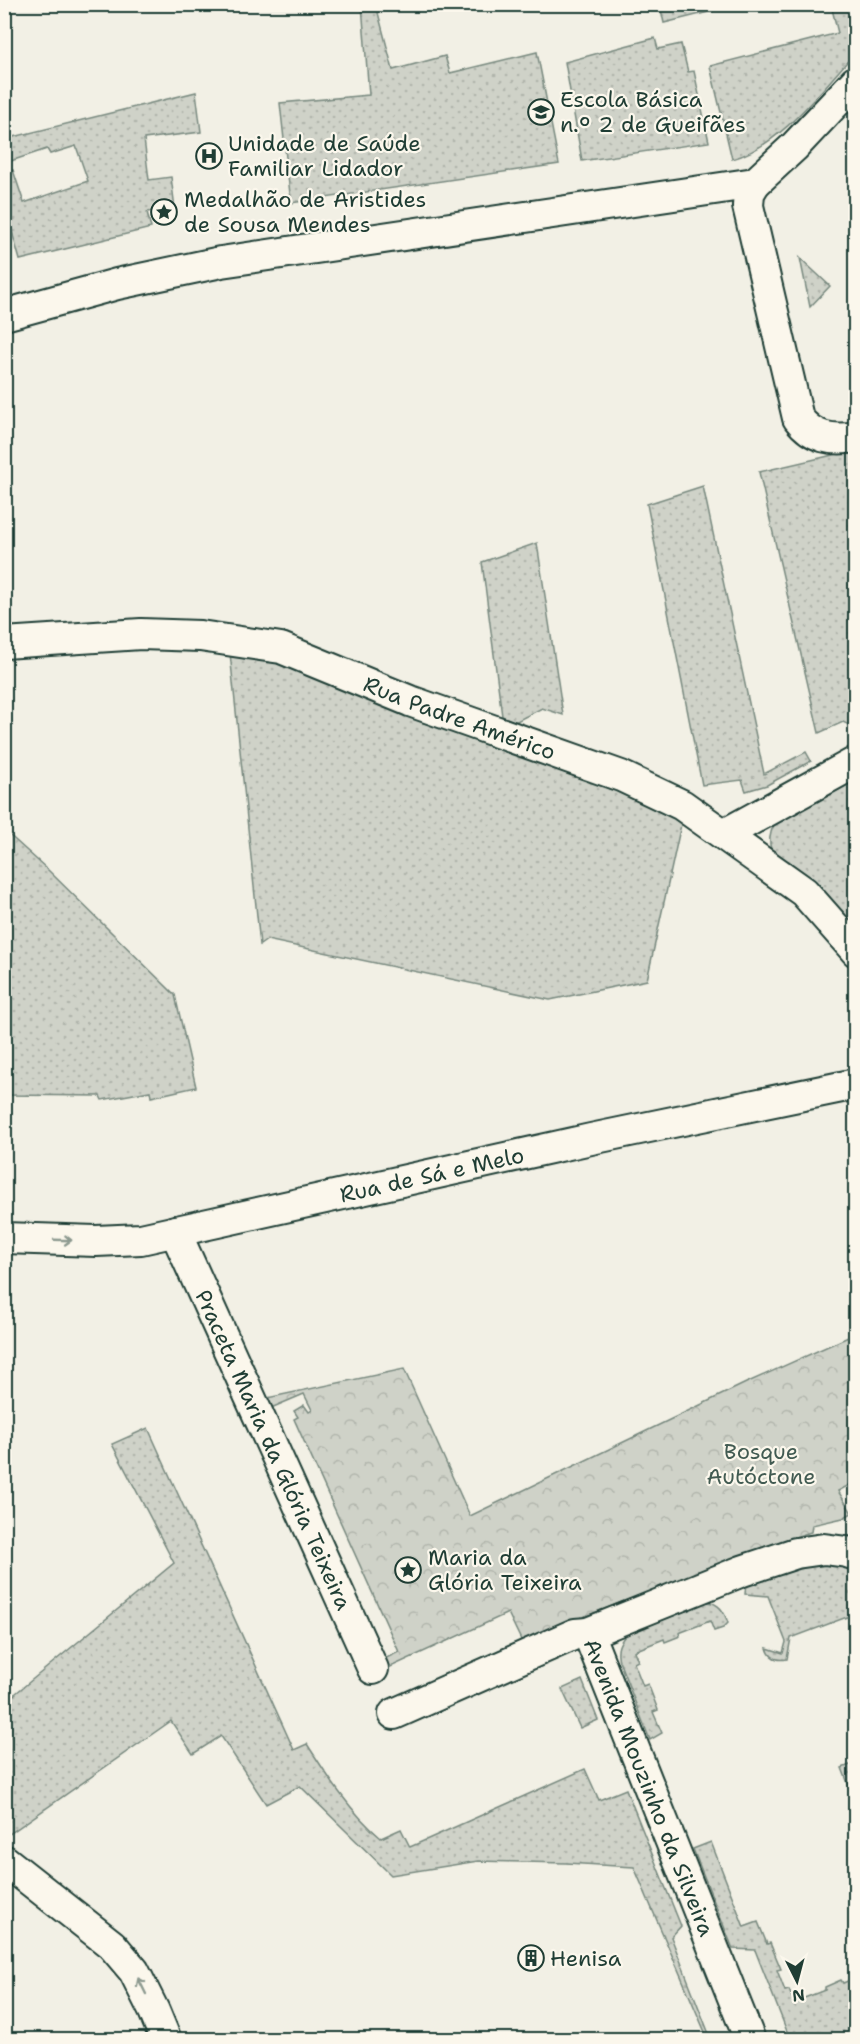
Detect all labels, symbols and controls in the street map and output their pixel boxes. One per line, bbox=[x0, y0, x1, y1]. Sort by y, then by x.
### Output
place label: Escola Básica n.º 2 de Gueifães bbox=[560, 85, 746, 139]
school or university icon: Escola Básica n.º 2 de Gueifães bbox=[526, 97, 556, 127]
place label: Unidade de Saúde Familiar Lidador bbox=[228, 129, 421, 183]
hospital icon: Unidade de Saúde Familiar Lidador bbox=[194, 141, 224, 171]
place label: Medalhão de Aristides de Sousa Mendes bbox=[184, 185, 426, 239]
place icon: Medalhão de Aristides de Sousa Mendes bbox=[149, 197, 179, 227]
street label: Rua Padre Américo bbox=[359, 669, 560, 766]
street label: Rua de Sá e Melo bbox=[337, 1140, 527, 1209]
one-way arrow bbox=[52, 1234, 72, 1246]
street label: Praceta Maria da Glória Teixeira bbox=[189, 1285, 359, 1615]
park label: Bosque Autóctone bbox=[706, 1437, 816, 1491]
place label: Maria da Glória Teixeira bbox=[428, 1543, 582, 1597]
place icon: Maria da Glória Teixeira bbox=[393, 1555, 423, 1585]
street label: Avenida Mouzinho da Silveira bbox=[577, 1634, 722, 1941]
building icon: Henisa bbox=[516, 1943, 546, 1973]
place label: Henisa bbox=[550, 1944, 622, 1973]
north arrow bbox=[767, 1951, 827, 2011]
one-way arrow bbox=[135, 1978, 147, 1996]
text: N bbox=[791, 1984, 806, 2007]

